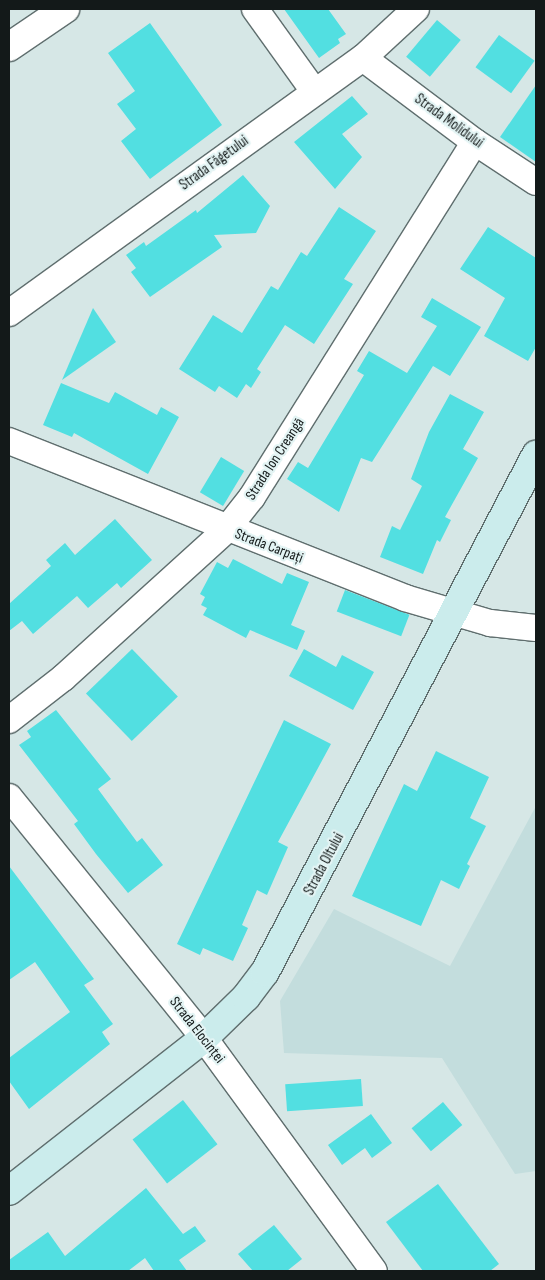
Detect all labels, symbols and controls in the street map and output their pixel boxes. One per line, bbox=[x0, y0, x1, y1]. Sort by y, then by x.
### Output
street label: Strada Molidului bbox=[411, 90, 487, 152]
street label: Strada Făgetului bbox=[176, 132, 252, 194]
street label: Strada Ion Creangă bbox=[242, 415, 308, 503]
street label: Strada Carpați bbox=[232, 525, 306, 567]
street label: Strada Oltului bbox=[300, 830, 348, 898]
street label: Strada Elocinței bbox=[166, 993, 228, 1067]

